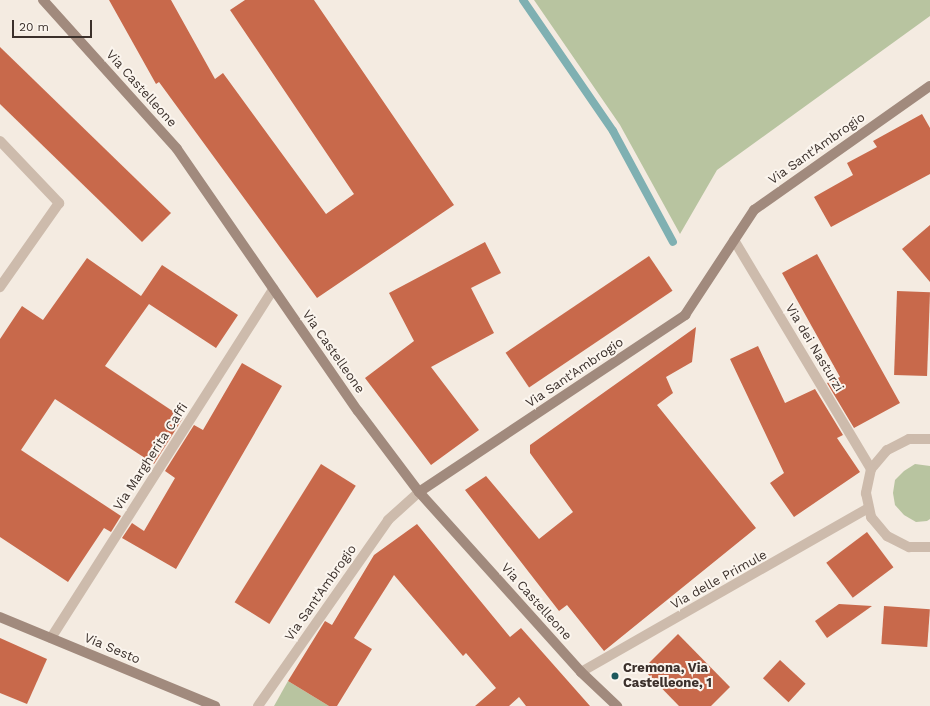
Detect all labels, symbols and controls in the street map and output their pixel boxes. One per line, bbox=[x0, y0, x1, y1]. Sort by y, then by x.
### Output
scale bar bbox=[14, 12, 94, 38]
text: 20 m bbox=[19, 20, 49, 34]
street label: Via Castelleone bbox=[102, 47, 180, 131]
street label: Via Sant'Ambrogio bbox=[766, 110, 868, 188]
street label: Via dei Nasturzi bbox=[782, 301, 846, 395]
street label: Via Castelleone bbox=[298, 307, 368, 397]
street label: Via Sant'Ambrogio bbox=[523, 335, 627, 411]
street label: Via Margherita Caffi bbox=[110, 400, 192, 514]
street label: Via Sant'Ambrogio bbox=[282, 542, 360, 644]
street label: Via delle Primule bbox=[668, 547, 770, 613]
street label: Via Castelleone bbox=[497, 560, 575, 644]
street label: Via Sesto bbox=[82, 630, 142, 668]
place label: Cremona, Via Castelleone, 1 bbox=[623, 661, 712, 692]
marker: Cremona, Via Castelleone, 1 bbox=[610, 671, 620, 681]

